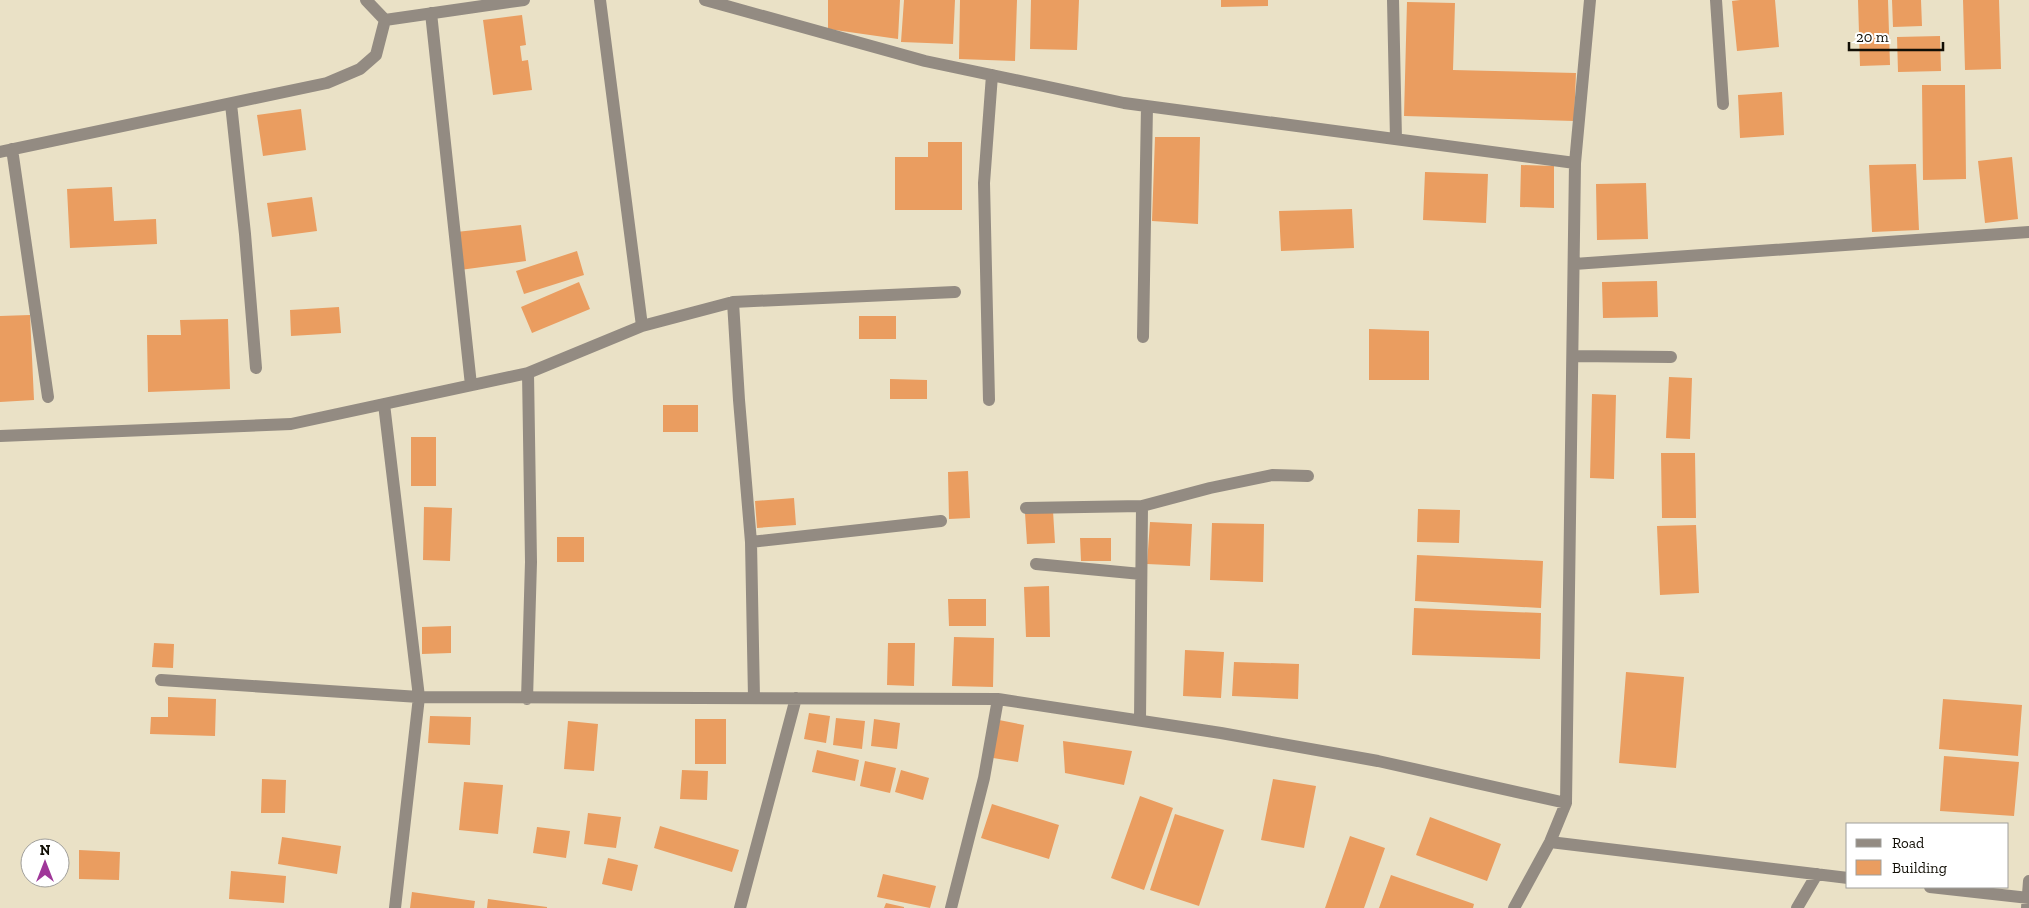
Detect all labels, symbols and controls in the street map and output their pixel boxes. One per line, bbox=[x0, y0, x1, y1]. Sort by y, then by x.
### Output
scale bar bbox=[1849, 20, 1943, 52]
text: 20 m bbox=[1856, 28, 1889, 46]
legend bbox=[1846, 823, 2009, 888]
text: Road bbox=[1892, 834, 1925, 852]
north arrow bbox=[20, 838, 70, 888]
text: N bbox=[40, 842, 51, 859]
text: Building bbox=[1892, 859, 1947, 877]

